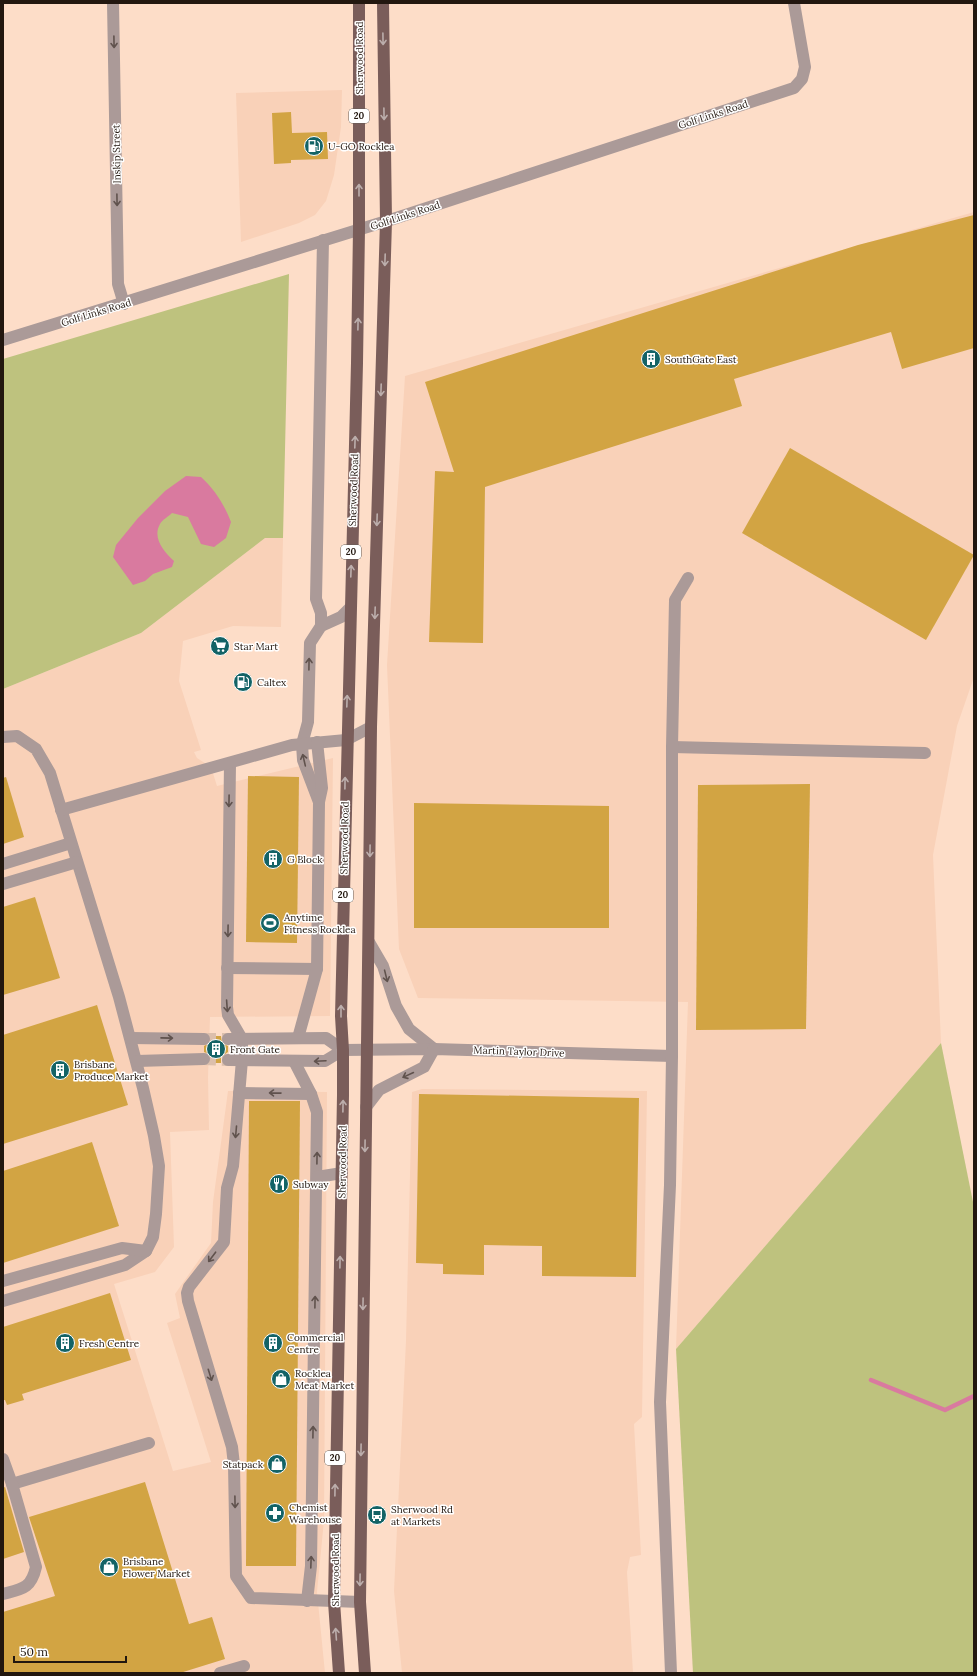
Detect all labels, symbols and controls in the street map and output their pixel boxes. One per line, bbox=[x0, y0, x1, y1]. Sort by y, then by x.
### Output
street label: Sherwood Road bbox=[353, 22, 366, 94]
one-way arrow bbox=[380, 32, 387, 45]
one-way arrow bbox=[110, 35, 118, 48]
street label: Golf Links Road bbox=[677, 97, 750, 132]
one-way arrow bbox=[381, 107, 388, 120]
road number: 20 bbox=[349, 109, 369, 123]
street label: Inskip Street bbox=[109, 124, 124, 184]
fuel station icon: U-GO Rocklea bbox=[303, 135, 325, 157]
place label: U-GO Rocklea bbox=[328, 140, 394, 153]
one-way arrow bbox=[355, 184, 363, 197]
one-way arrow bbox=[113, 193, 120, 206]
street label: Golf Links Road bbox=[369, 198, 442, 233]
one-way arrow bbox=[381, 253, 389, 266]
street label: Golf Links Road bbox=[59, 296, 133, 329]
one-way arrow bbox=[354, 318, 361, 331]
building icon: SouthGate East bbox=[640, 348, 662, 370]
place label: SouthGate East bbox=[665, 353, 737, 366]
one-way arrow bbox=[377, 383, 385, 396]
one-way arrow bbox=[351, 436, 358, 449]
street label: Sherwood Road bbox=[346, 453, 361, 527]
one-way arrow bbox=[373, 513, 381, 526]
road number: 20 bbox=[341, 545, 361, 559]
one-way arrow bbox=[347, 565, 355, 578]
one-way arrow bbox=[371, 606, 378, 619]
supermarket icon: Star Mart bbox=[209, 635, 231, 657]
place label: Star Mart bbox=[234, 640, 278, 653]
one-way arrow bbox=[305, 658, 313, 671]
fuel station icon: Caltex bbox=[232, 671, 254, 693]
place label: Caltex bbox=[257, 676, 287, 689]
one-way arrow bbox=[343, 695, 351, 708]
one-way arrow bbox=[300, 754, 308, 767]
one-way arrow bbox=[341, 777, 349, 790]
one-way arrow bbox=[225, 794, 233, 807]
street label: Sherwood Road bbox=[337, 801, 352, 875]
one-way arrow bbox=[366, 844, 374, 857]
building icon: G Block bbox=[262, 848, 284, 870]
place label: G Block bbox=[287, 853, 323, 866]
road number: 20 bbox=[333, 888, 353, 902]
place label: Anytime Fitness Rocklea bbox=[283, 911, 356, 936]
sports icon: Anytime Fitness Rocklea bbox=[259, 912, 281, 934]
one-way arrow bbox=[224, 924, 232, 937]
one-way arrow bbox=[383, 970, 390, 983]
one-way arrow bbox=[224, 999, 231, 1012]
one-way arrow bbox=[337, 1005, 345, 1018]
one-way arrow bbox=[160, 1034, 173, 1042]
building icon: Front Gate bbox=[205, 1038, 227, 1060]
place label: Front Gate bbox=[230, 1043, 281, 1056]
street label: Martin Taylor Drive bbox=[473, 1043, 565, 1060]
one-way arrow bbox=[314, 1057, 327, 1064]
place label: Brisbane Produce Market bbox=[74, 1058, 149, 1083]
building icon: Brisbane Produce Market bbox=[49, 1059, 71, 1081]
one-way arrow bbox=[402, 1072, 414, 1079]
one-way arrow bbox=[269, 1090, 282, 1097]
one-way arrow bbox=[339, 1100, 347, 1113]
one-way arrow bbox=[232, 1125, 240, 1138]
street label: Sherwood Road bbox=[335, 1125, 350, 1199]
one-way arrow bbox=[361, 1139, 369, 1152]
one-way arrow bbox=[313, 1152, 321, 1165]
restaurant icon: Subway bbox=[268, 1173, 290, 1195]
place label: Subway bbox=[293, 1178, 329, 1191]
one-way arrow bbox=[208, 1251, 217, 1262]
one-way arrow bbox=[336, 1256, 343, 1269]
one-way arrow bbox=[311, 1296, 319, 1309]
one-way arrow bbox=[359, 1297, 367, 1310]
place label: Commercial Centre bbox=[287, 1331, 344, 1356]
building icon: Fresh Centre bbox=[54, 1332, 76, 1354]
building icon: Commercial Centre bbox=[262, 1332, 284, 1354]
place label: Fresh Centre bbox=[79, 1337, 140, 1350]
place label: Rocklea Meat Market bbox=[295, 1367, 354, 1392]
shop icon: Rocklea Meat Market bbox=[270, 1368, 292, 1390]
one-way arrow bbox=[207, 1369, 214, 1382]
one-way arrow bbox=[309, 1426, 317, 1439]
one-way arrow bbox=[357, 1443, 365, 1456]
road number: 20 bbox=[325, 1451, 345, 1465]
shop icon: Statpack bbox=[266, 1453, 288, 1475]
place label: Statpack bbox=[223, 1458, 264, 1471]
one-way arrow bbox=[331, 1484, 339, 1497]
one-way arrow bbox=[231, 1495, 239, 1508]
place label: Chemist Warehouse bbox=[289, 1501, 342, 1526]
pharmacy icon: Chemist Warehouse bbox=[264, 1502, 286, 1524]
place label: Sherwood Rd at Markets bbox=[391, 1503, 453, 1528]
bus stop icon: Sherwood Rd at Markets bbox=[366, 1504, 388, 1526]
street label: Sherwood Road bbox=[329, 1534, 342, 1606]
place label: Brisbane Flower Market bbox=[123, 1555, 190, 1580]
shop icon: Brisbane Flower Market bbox=[98, 1556, 120, 1578]
one-way arrow bbox=[307, 1556, 315, 1569]
one-way arrow bbox=[356, 1573, 364, 1586]
one-way arrow bbox=[333, 1628, 340, 1641]
scale bar bbox=[14, 1638, 126, 1664]
text: 50 m bbox=[20, 1644, 48, 1659]

